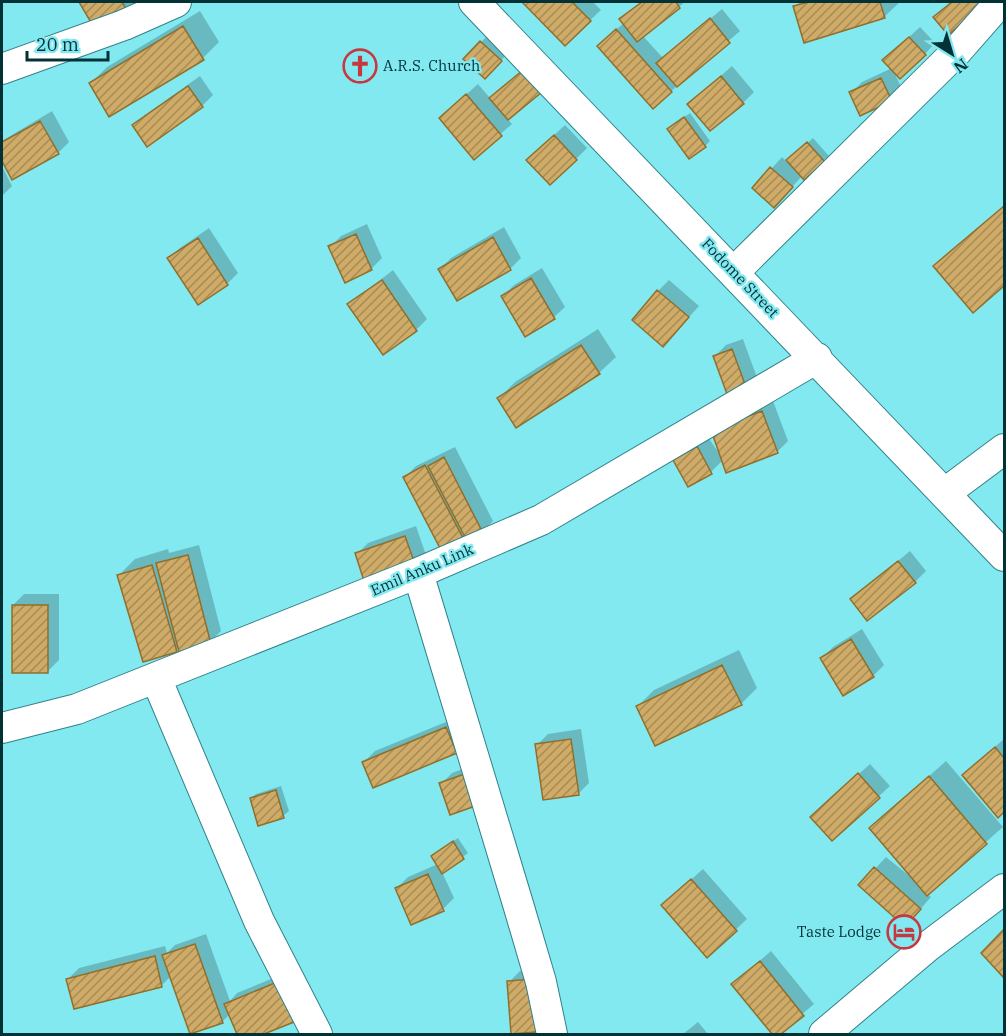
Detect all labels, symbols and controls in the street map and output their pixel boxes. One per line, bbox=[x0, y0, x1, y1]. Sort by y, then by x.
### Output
scale bar bbox=[27, 24, 108, 62]
north arrow bbox=[922, 24, 982, 84]
text: 20 m bbox=[36, 33, 79, 56]
church icon: A.R.S. Church bbox=[342, 48, 378, 84]
text: N bbox=[950, 54, 972, 78]
place label: A.R.S. Church bbox=[383, 56, 480, 75]
street label: Fodome Street bbox=[698, 234, 783, 321]
street label: Emil Anku Link bbox=[368, 539, 476, 600]
hotel icon: Taste Lodge bbox=[886, 914, 922, 950]
place label: Taste Lodge bbox=[797, 922, 881, 941]

